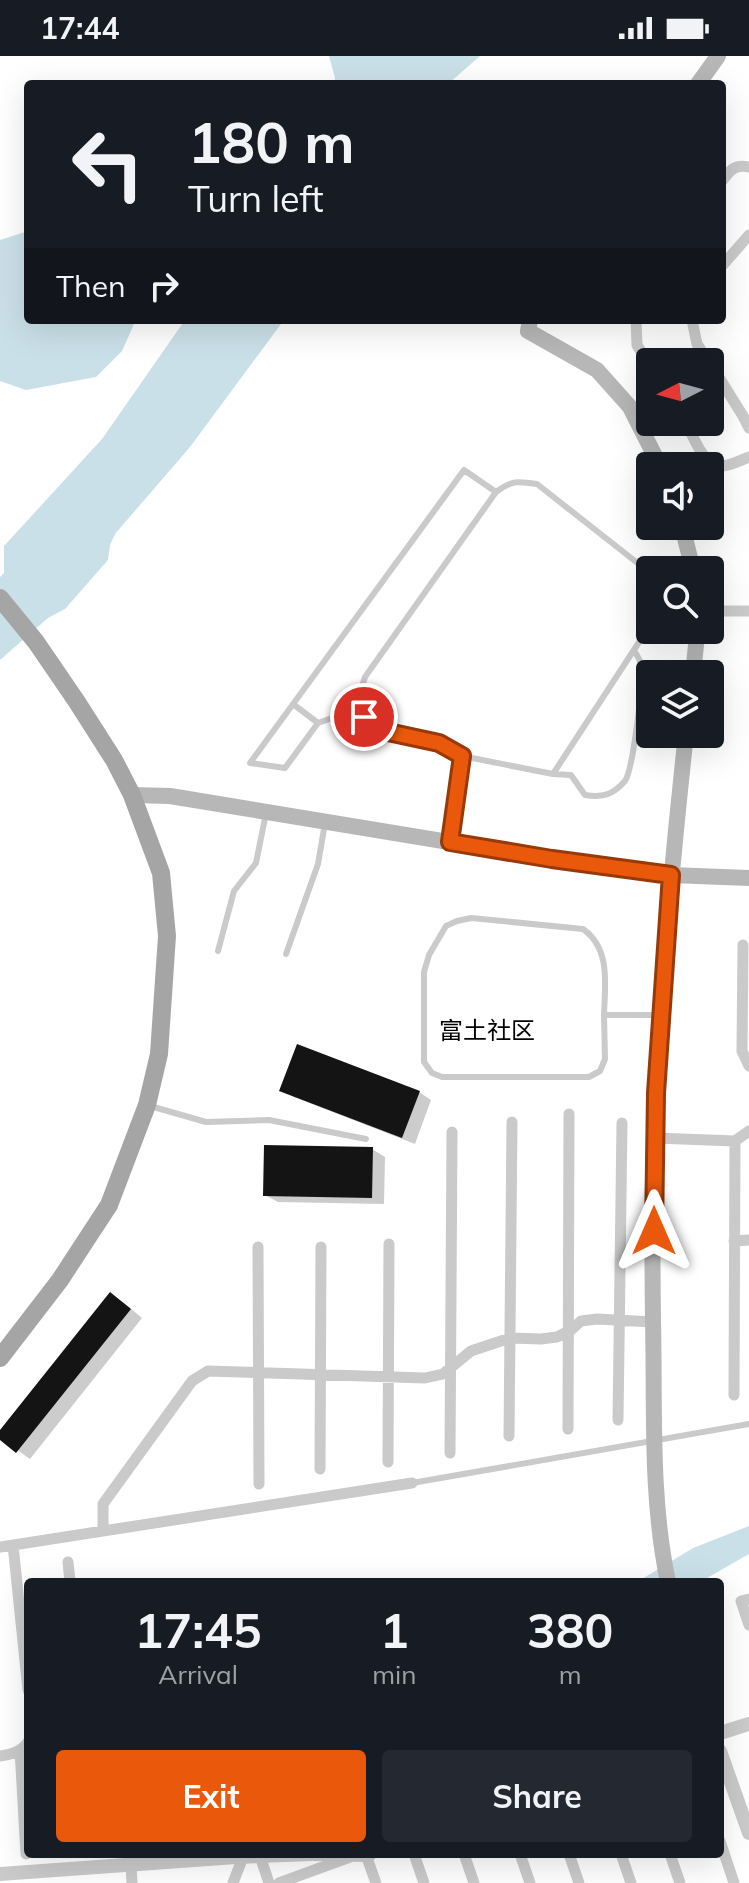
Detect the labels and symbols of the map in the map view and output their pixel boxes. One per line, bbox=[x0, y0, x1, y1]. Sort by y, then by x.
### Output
north arrow bbox=[636, 348, 724, 436]
pin bbox=[330, 683, 398, 751]
district label: 富土社区 bbox=[439, 1015, 535, 1045]
position arrow bbox=[612, 1189, 696, 1273]

